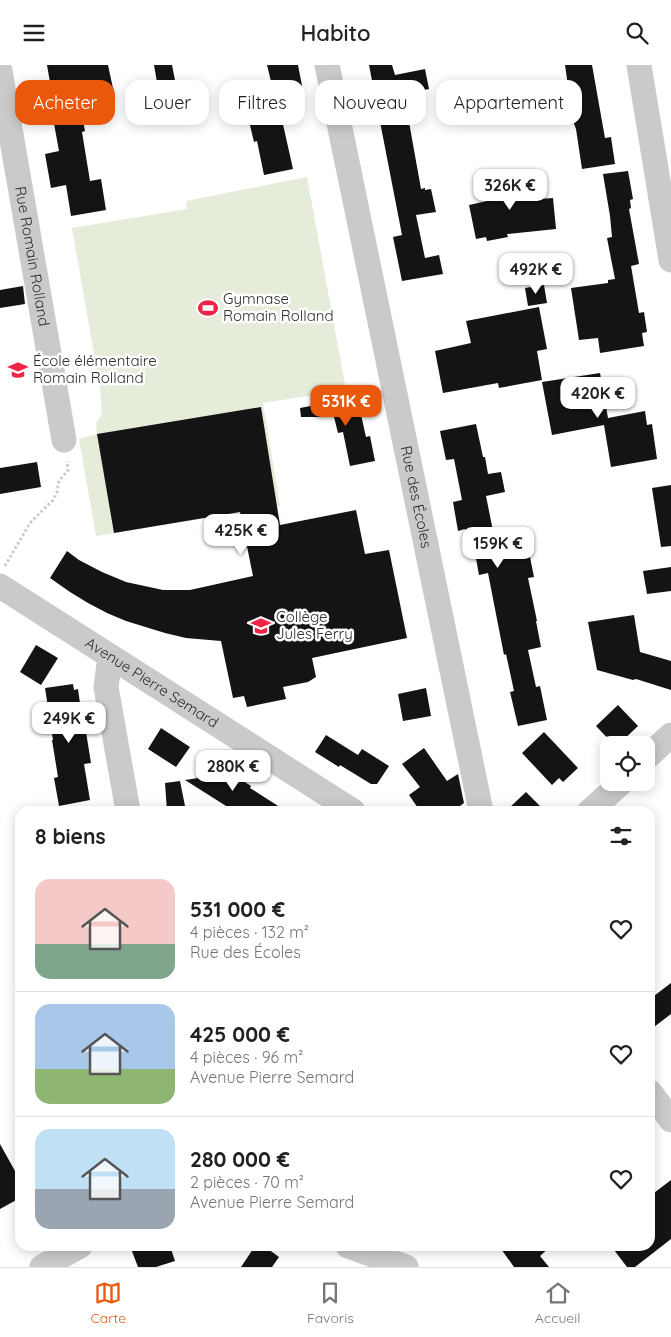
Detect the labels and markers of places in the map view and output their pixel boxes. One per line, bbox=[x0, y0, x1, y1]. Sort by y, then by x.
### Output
pin: 326K € bbox=[469, 169, 551, 211]
pin: 492K € bbox=[495, 253, 577, 295]
place label: Gymnase Romain Rolland bbox=[223, 289, 334, 325]
sports icon: Gymnase Romain Rolland bbox=[197, 297, 219, 319]
place label: École élémentaire Romain Rolland bbox=[33, 351, 157, 387]
school or university icon: École élémentaire Romain Rolland bbox=[7, 359, 29, 381]
pin: 420K € bbox=[557, 377, 639, 419]
pin: 531K € bbox=[305, 385, 387, 427]
pin: 425K € bbox=[200, 513, 282, 556]
pin: 159K € bbox=[457, 527, 539, 569]
place label: Collège Jules Ferry bbox=[276, 607, 353, 643]
school or university icon: Collège Jules Ferry bbox=[250, 615, 272, 637]
pin: 249K € bbox=[28, 701, 110, 744]
pin: 280K € bbox=[192, 749, 274, 792]

